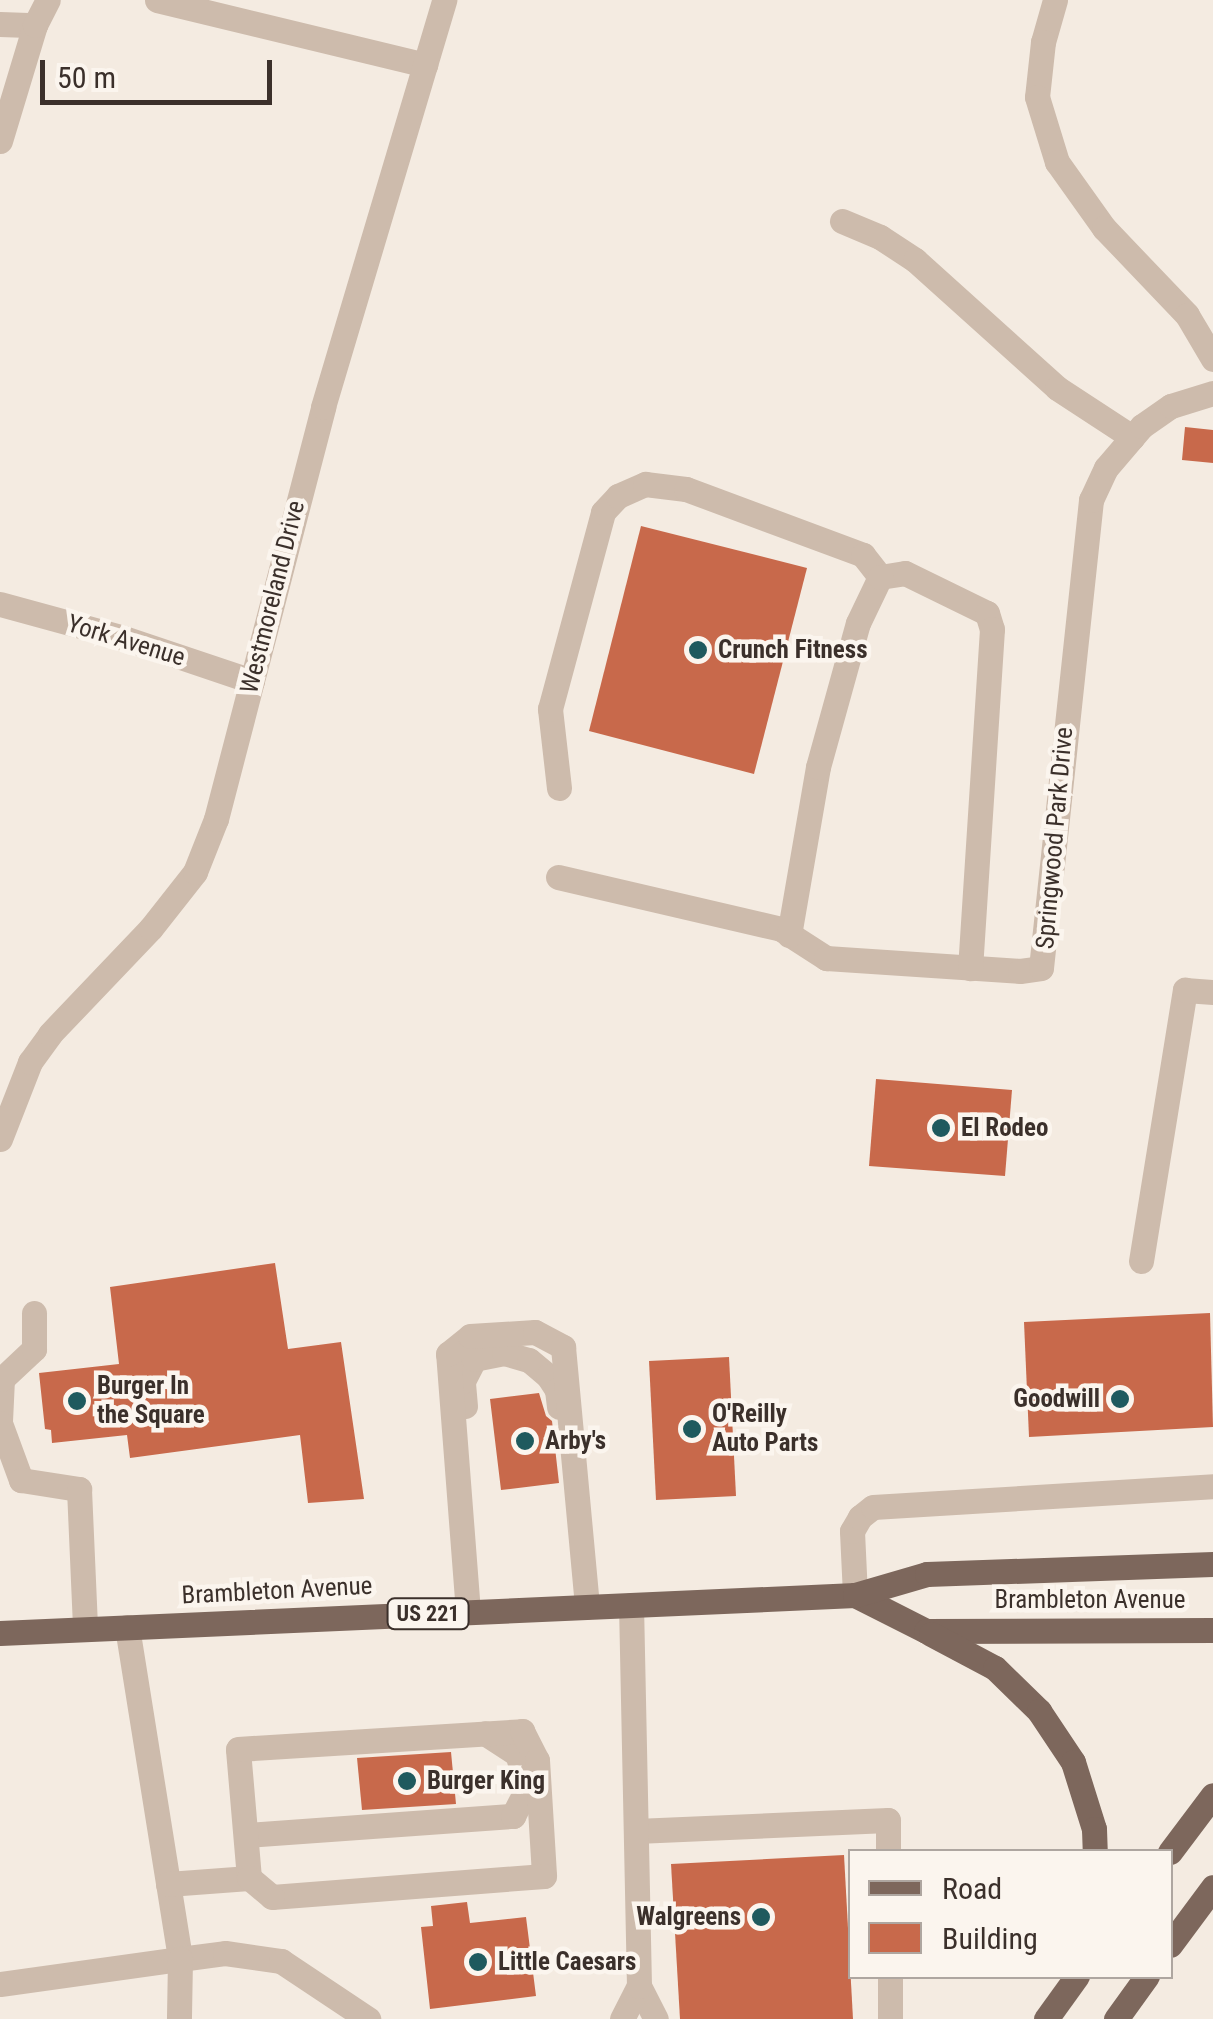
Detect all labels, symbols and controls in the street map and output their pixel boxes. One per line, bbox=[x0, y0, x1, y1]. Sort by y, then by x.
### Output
scale bar bbox=[45, 40, 278, 102]
text: 50 m bbox=[57, 60, 116, 95]
street label: Westmoreland Drive bbox=[235, 498, 311, 696]
street label: York Avenue bbox=[64, 609, 188, 673]
place label: Crunch Fitness bbox=[718, 635, 868, 665]
marker: Crunch Fitness bbox=[687, 639, 709, 661]
street label: Springwood Park Drive bbox=[1030, 726, 1080, 950]
place label: El Rodeo bbox=[961, 1113, 1048, 1143]
marker: El Rodeo bbox=[930, 1117, 952, 1139]
place label: Burger In the Square bbox=[97, 1372, 205, 1431]
place label: Goodwill bbox=[1013, 1384, 1100, 1414]
marker: Goodwill bbox=[1109, 1388, 1131, 1410]
marker: Burger In the Square bbox=[66, 1390, 88, 1412]
place label: O'Reilly Auto Parts bbox=[712, 1400, 818, 1459]
marker: O'Reilly Auto Parts bbox=[681, 1418, 703, 1440]
place label: Arby's bbox=[545, 1426, 606, 1456]
marker: Arby's bbox=[514, 1430, 536, 1452]
street label: Brambleton Avenue bbox=[181, 1571, 373, 1611]
street label: Brambleton Avenue bbox=[995, 1585, 1185, 1615]
road number: US 221 bbox=[386, 1597, 470, 1631]
place label: Burger King bbox=[427, 1766, 545, 1796]
marker: Burger King bbox=[396, 1770, 418, 1792]
legend bbox=[848, 1849, 1173, 1979]
text: Road bbox=[942, 1871, 1002, 1906]
place label: Walgreens bbox=[636, 1902, 741, 1932]
marker: Walgreens bbox=[750, 1906, 772, 1928]
text: Building bbox=[942, 1921, 1038, 1956]
place label: Little Caesars bbox=[498, 1947, 636, 1977]
marker: Little Caesars bbox=[467, 1951, 489, 1973]

